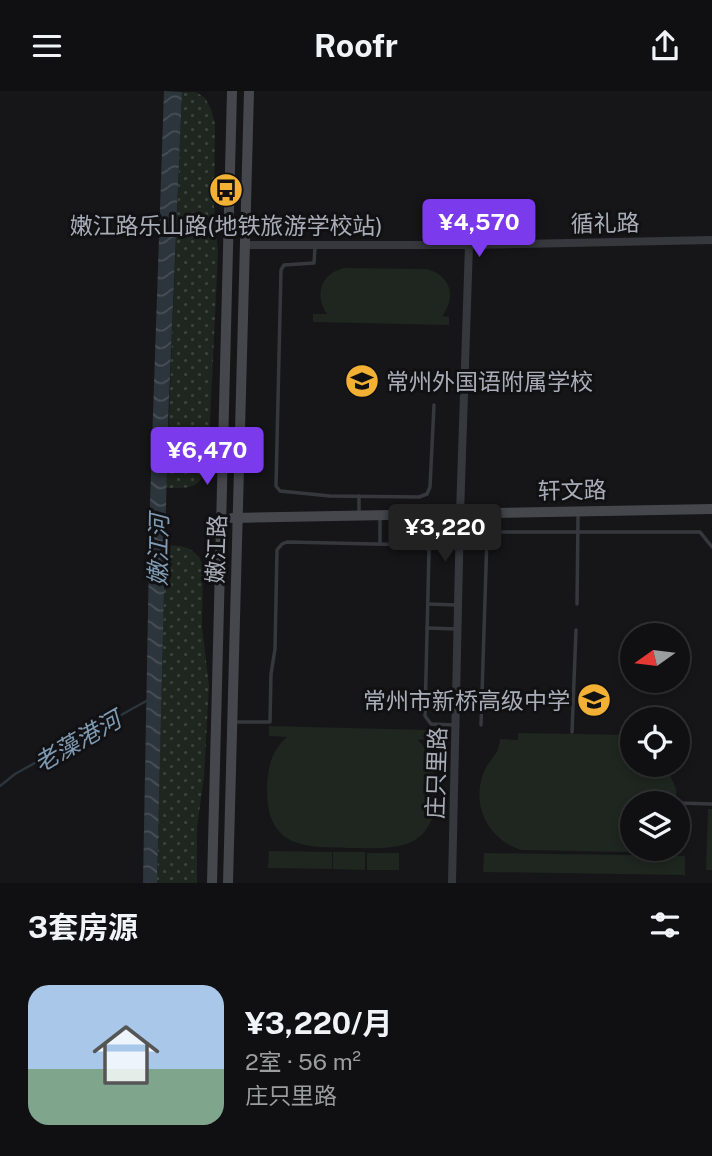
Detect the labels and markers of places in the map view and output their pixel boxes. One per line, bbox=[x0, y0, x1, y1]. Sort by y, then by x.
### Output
bus stop icon: 嫩江路乐山路(地铁旅游学校站) bbox=[207, 171, 245, 209]
pin: ¥4,570 bbox=[422, 199, 536, 259]
place label: 嫩江路乐山路(地铁旅游学校站) bbox=[69, 212, 383, 239]
school or university icon: 常州外国语附属学校 bbox=[343, 362, 381, 400]
place label: 常州外国语附属学校 bbox=[386, 368, 593, 395]
pin: ¥6,470 bbox=[150, 427, 264, 487]
pin: ¥3,220 bbox=[388, 505, 502, 564]
school or university icon: 常州市新桥高级中学 bbox=[575, 681, 613, 719]
place label: 常州市新桥高级中学 bbox=[363, 687, 570, 714]

